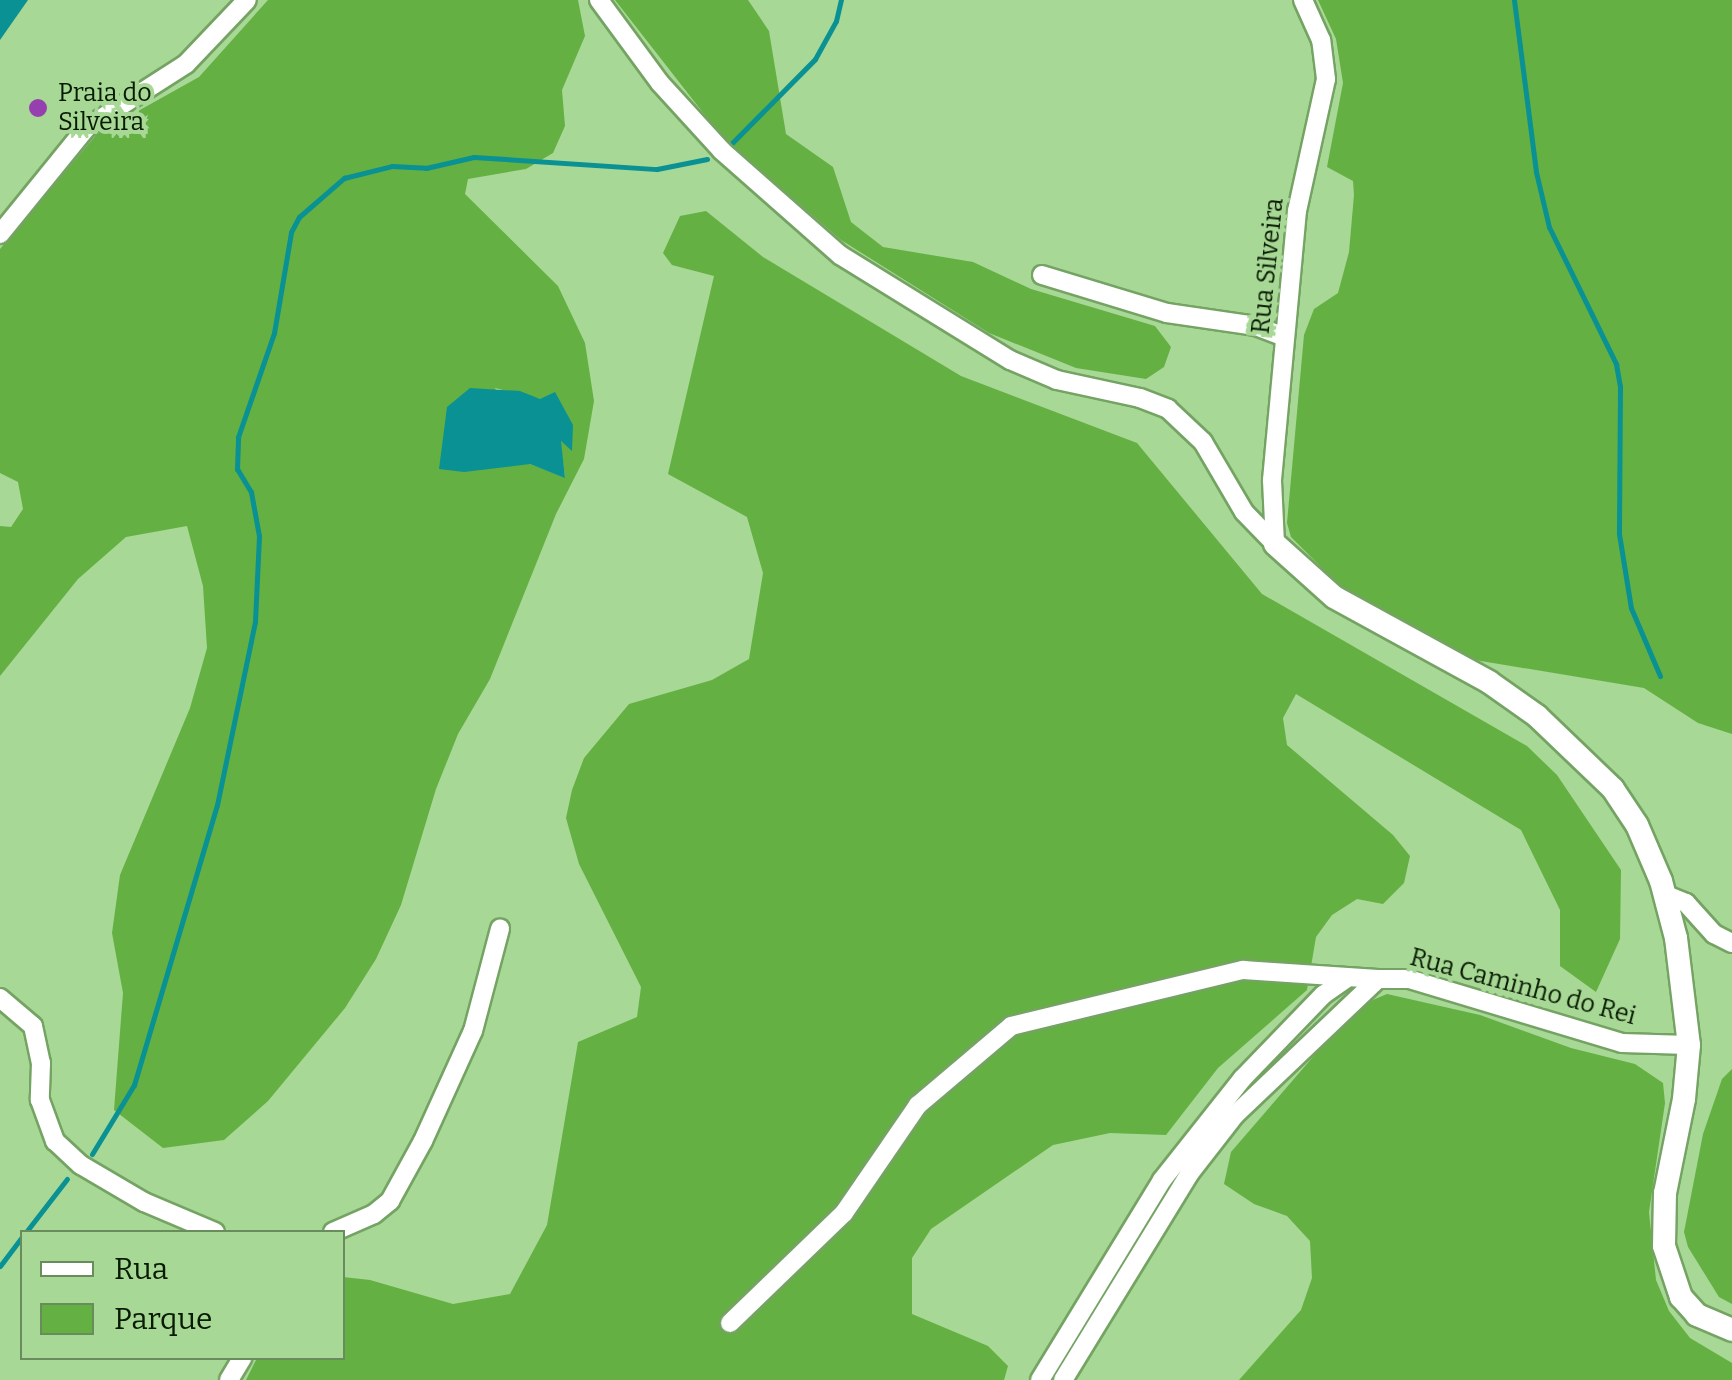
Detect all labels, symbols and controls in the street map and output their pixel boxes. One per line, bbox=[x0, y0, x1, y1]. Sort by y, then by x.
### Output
place label: Praia do Silveira bbox=[58, 79, 152, 138]
marker: Praia do Silveira bbox=[27, 97, 49, 119]
street label: Rua Silveira bbox=[1246, 197, 1290, 335]
street label: Rua Caminho do Rei bbox=[1407, 942, 1639, 1032]
legend bbox=[20, 1230, 345, 1360]
text: Rua bbox=[114, 1251, 168, 1287]
text: Parque bbox=[114, 1301, 212, 1337]

